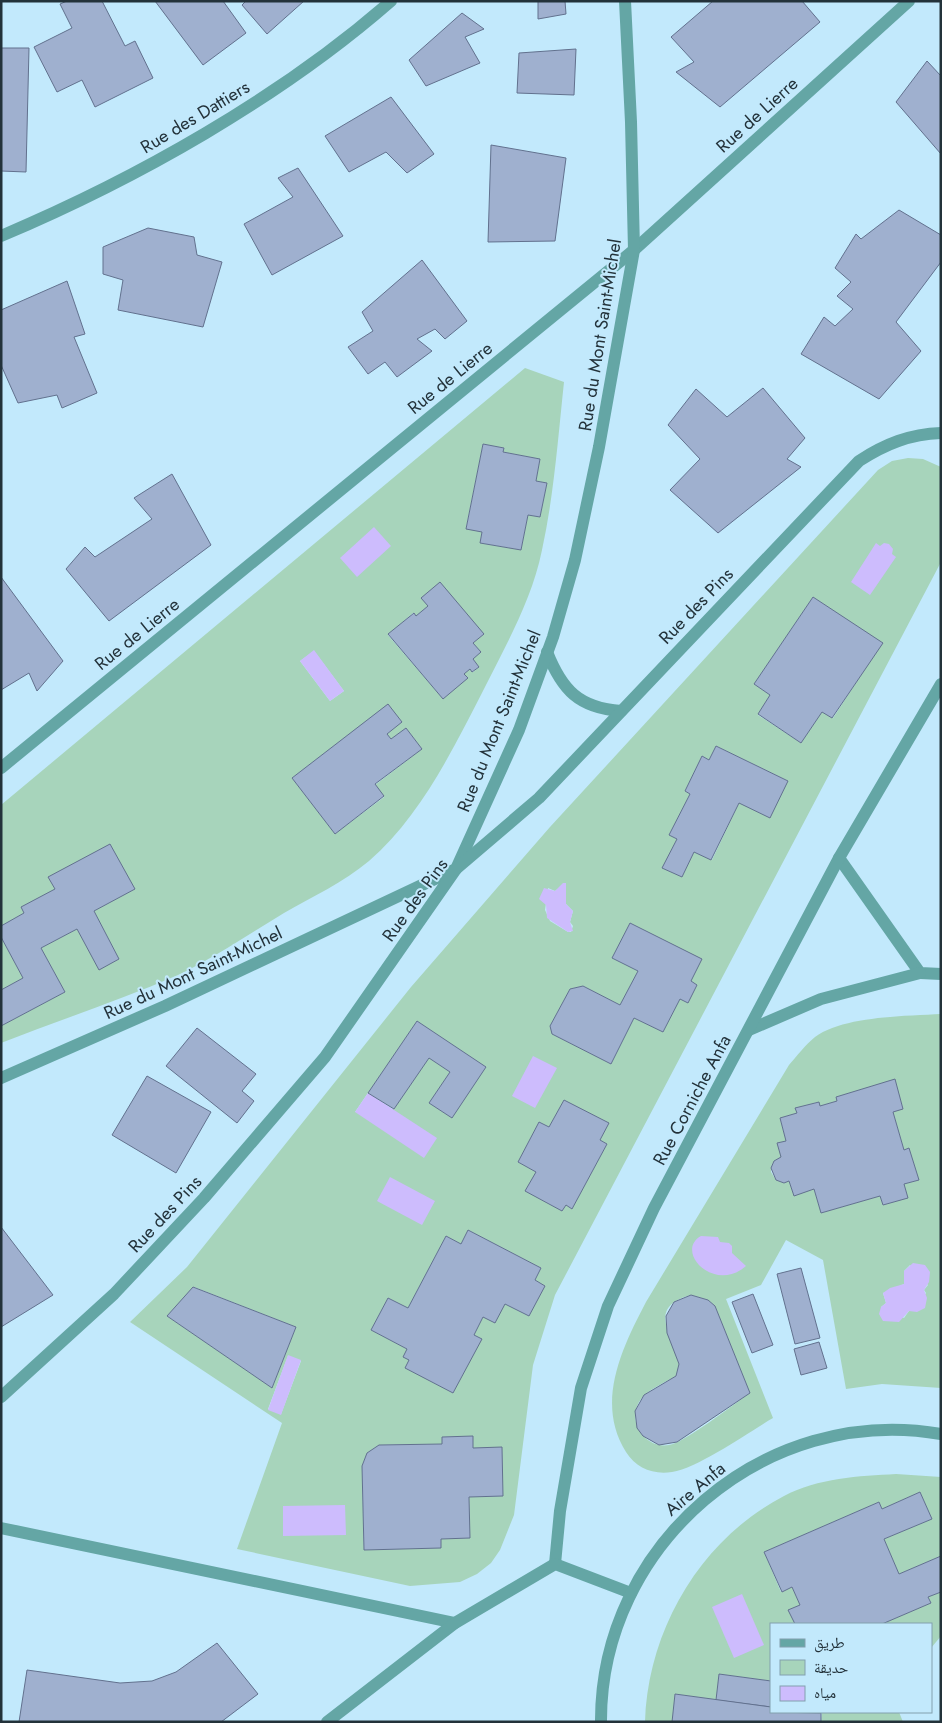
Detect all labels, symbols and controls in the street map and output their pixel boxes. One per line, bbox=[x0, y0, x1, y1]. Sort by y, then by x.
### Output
street label: Rue de Lierre bbox=[710, 71, 804, 159]
street label: Rue des Dattiers bbox=[135, 74, 255, 160]
street label: Rue du Mont Saint-Michel bbox=[572, 237, 628, 433]
street label: Rue de Lierre bbox=[402, 336, 498, 420]
street label: Rue des Pins bbox=[653, 562, 739, 650]
street label: Rue de Lierre bbox=[89, 592, 185, 676]
street label: Rue du Mont Saint-Michel bbox=[451, 626, 547, 816]
street label: Rue des Pins bbox=[376, 853, 454, 947]
street label: Rue du Mont Saint-Michel bbox=[99, 920, 287, 1026]
street label: Rue Corniche Anfa bbox=[647, 1030, 737, 1170]
street label: Rue des Pins bbox=[122, 1169, 208, 1259]
street label: Aire Anfa bbox=[659, 1456, 731, 1522]
legend bbox=[770, 1623, 932, 1713]
text: طريق bbox=[814, 1632, 845, 1654]
text: حديقة bbox=[814, 1657, 849, 1679]
text: مياه bbox=[814, 1682, 836, 1704]

